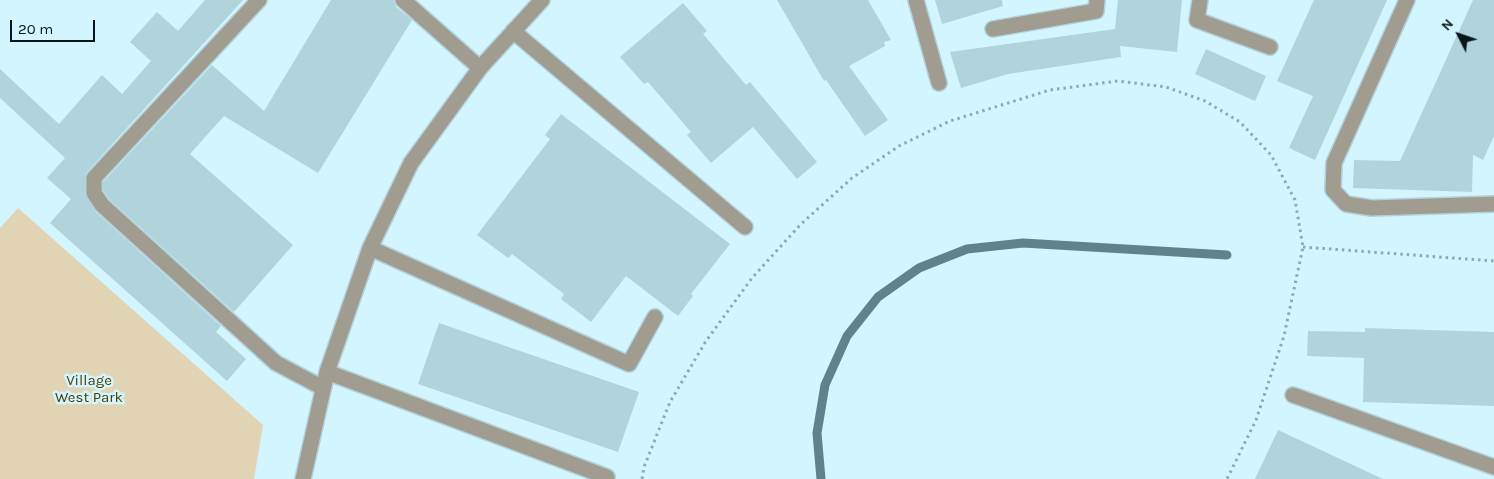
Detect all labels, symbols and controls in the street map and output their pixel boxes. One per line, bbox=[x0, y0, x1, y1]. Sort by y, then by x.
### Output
scale bar bbox=[12, 10, 98, 42]
north arrow bbox=[1434, 10, 1484, 60]
text: N bbox=[1438, 15, 1457, 34]
text: 20 m bbox=[18, 20, 53, 38]
park label: Village West Park bbox=[55, 372, 123, 407]

